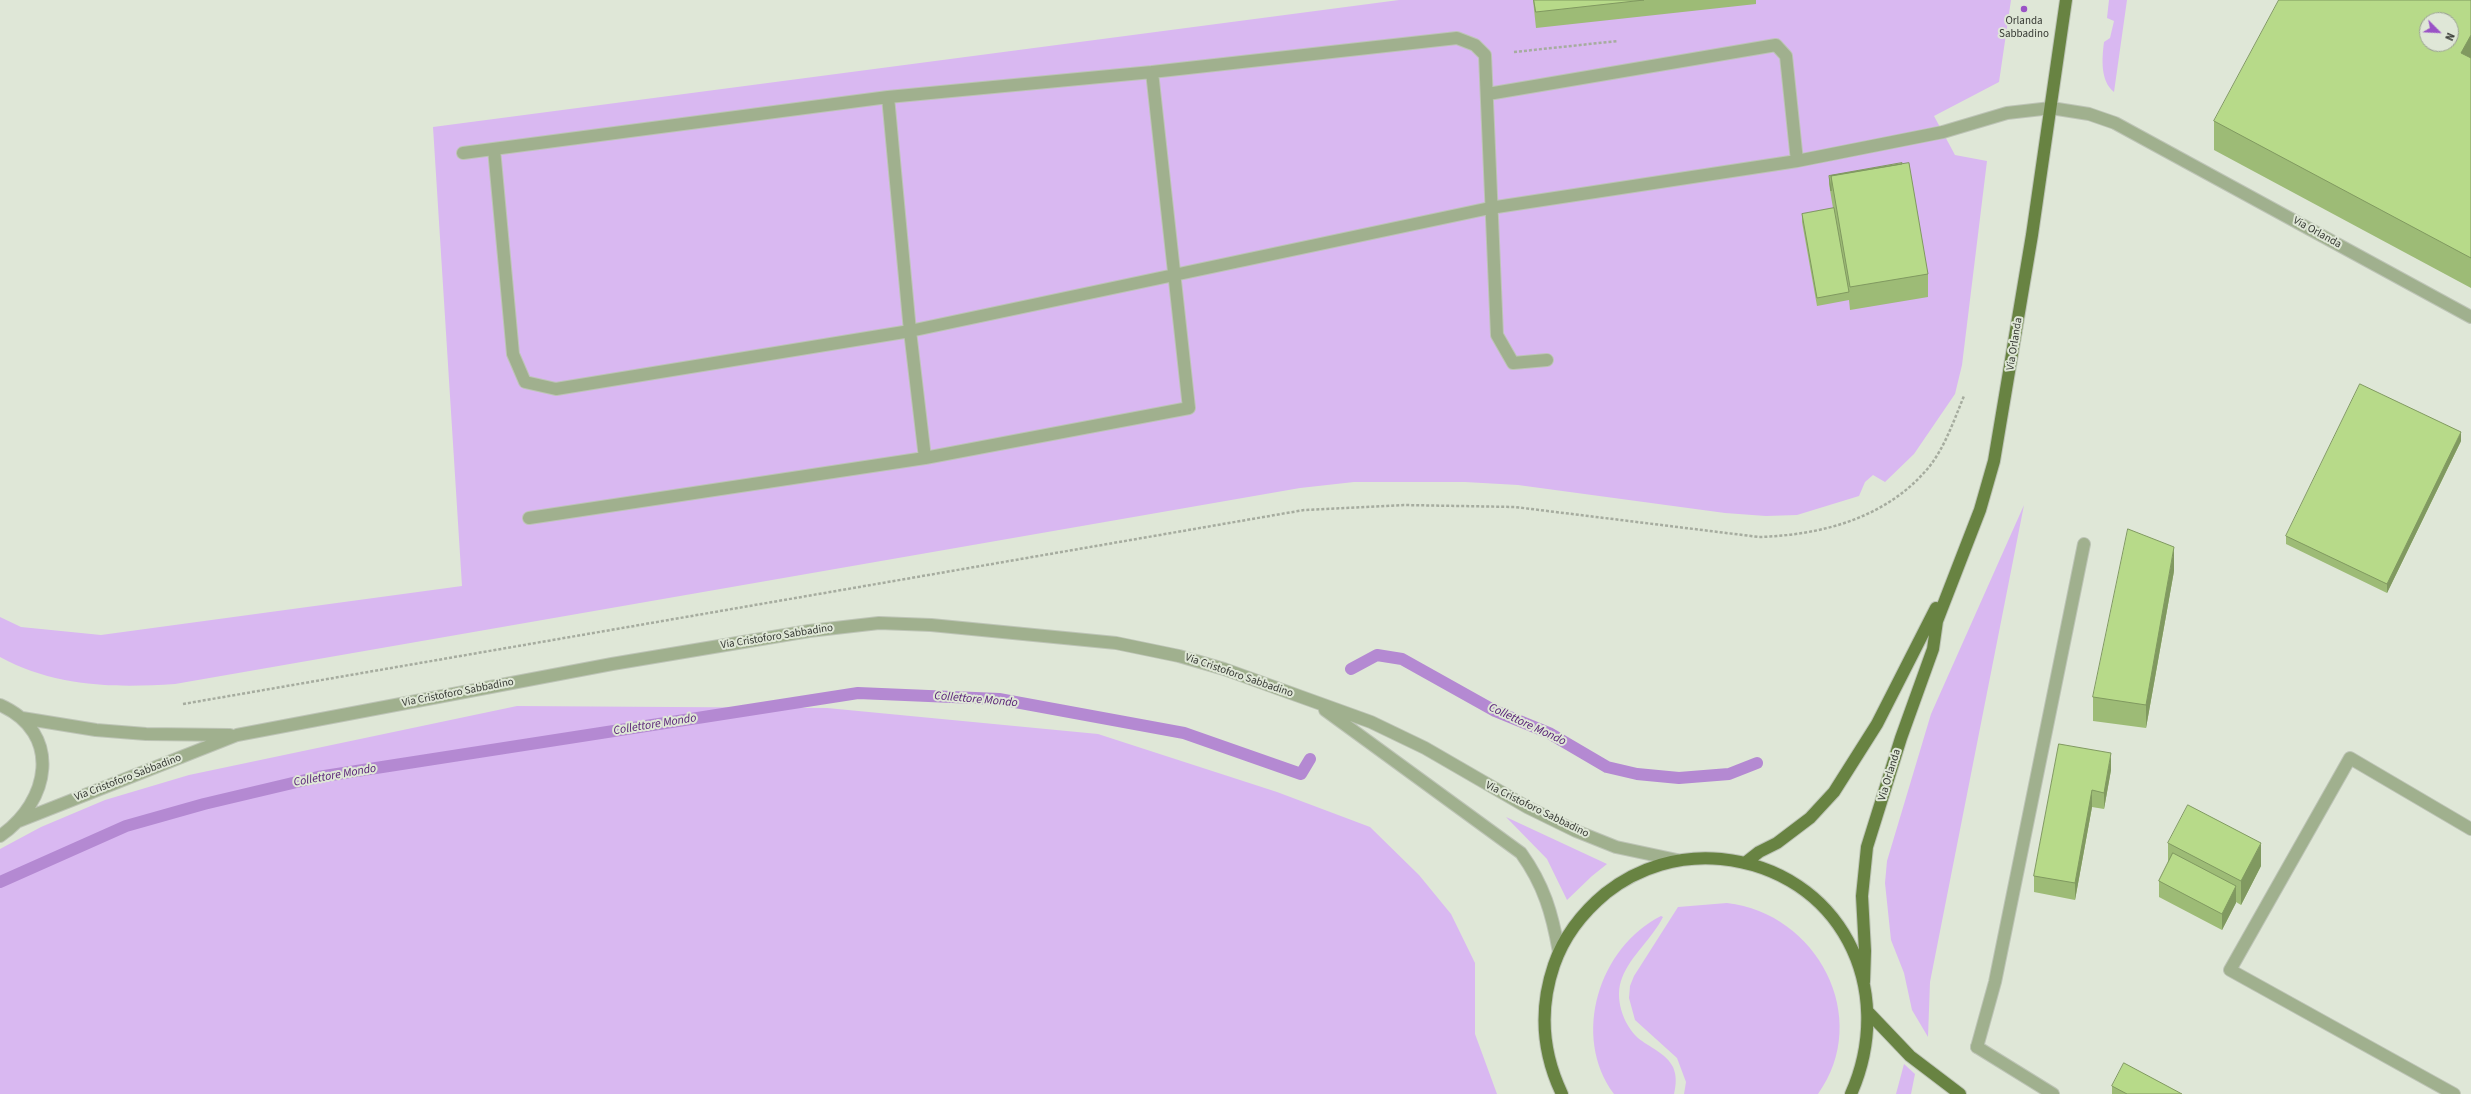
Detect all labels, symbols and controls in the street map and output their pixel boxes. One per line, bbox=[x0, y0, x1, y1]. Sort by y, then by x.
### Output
marker: Orlanda Sabbadino bbox=[2019, 4, 2029, 14]
north arrow bbox=[2419, 12, 2459, 52]
place label: Orlanda Sabbadino bbox=[1999, 15, 2049, 41]
text: N bbox=[2441, 30, 2458, 43]
street label: Via Orlanda bbox=[2291, 214, 2343, 252]
street label: Via Orlanda bbox=[2004, 317, 2026, 371]
street label: Via Cristoforo Sabbadino bbox=[720, 622, 834, 652]
street label: Via Cristoforo Sabbadino bbox=[1183, 651, 1295, 701]
street label: Via Cristoforo Sabbadino bbox=[401, 676, 515, 710]
water label: Collettore Mondo bbox=[934, 689, 1018, 711]
water label: Collettore Mondo bbox=[1486, 701, 1568, 749]
water label: Collettore Mondo bbox=[613, 711, 697, 739]
street label: Via Orlanda bbox=[1876, 748, 1904, 802]
street label: Via Cristoforo Sabbadino bbox=[73, 751, 183, 805]
water label: Collettore Mondo bbox=[293, 762, 377, 790]
street label: Via Cristoforo Sabbadino bbox=[1483, 779, 1591, 841]

